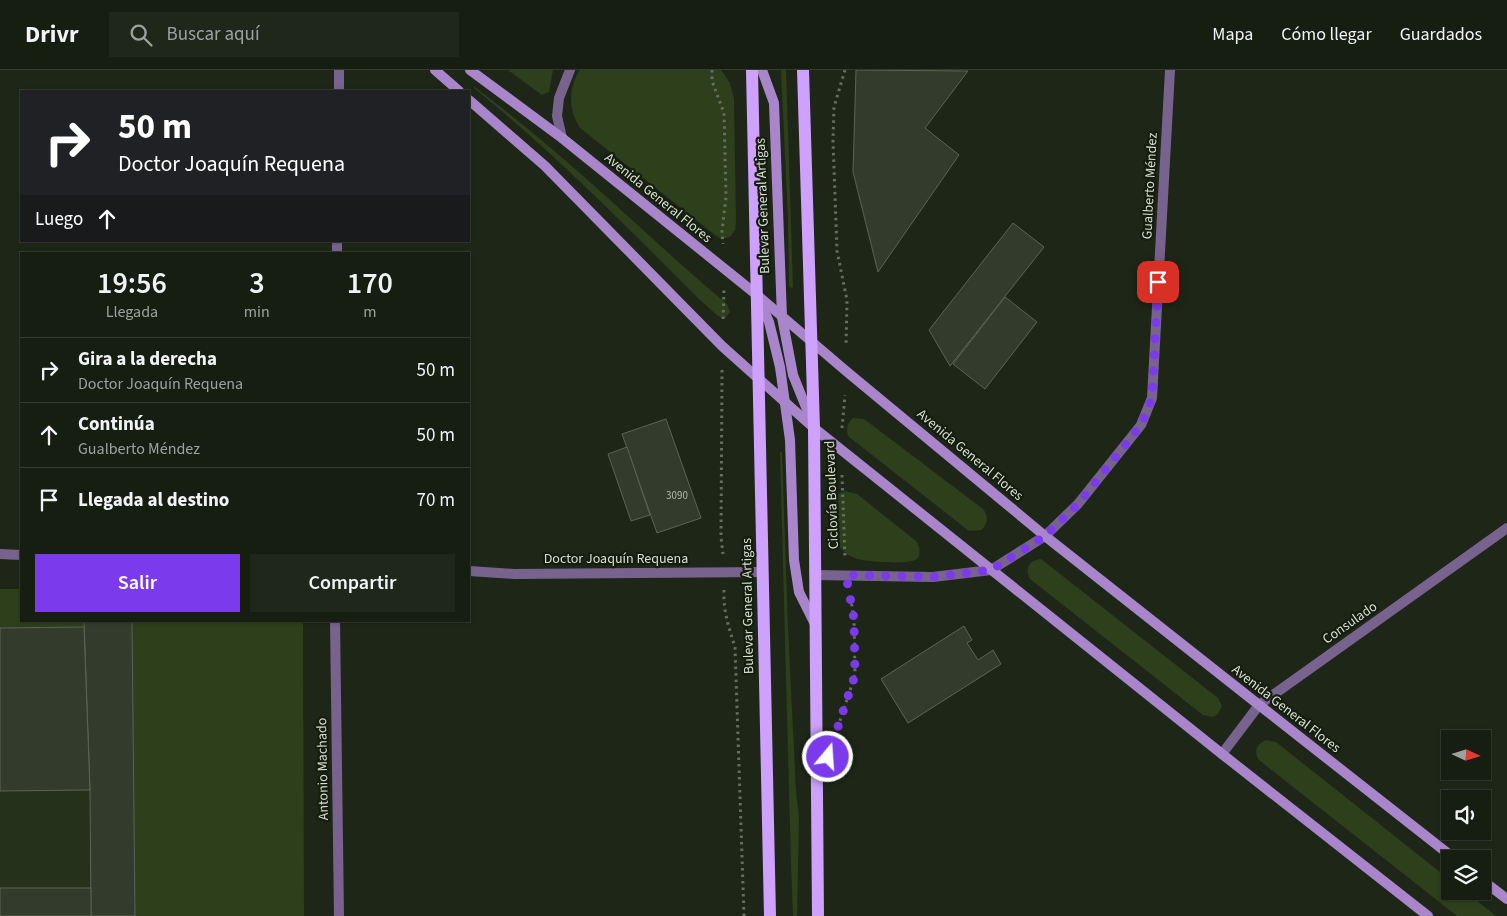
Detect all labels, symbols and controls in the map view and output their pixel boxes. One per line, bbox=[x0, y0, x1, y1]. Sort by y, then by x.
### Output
search box bbox=[109, 12, 459, 57]
text: Drivr bbox=[25, 17, 79, 52]
icon: search bbox=[127, 21, 155, 49]
text: Buscar aquí bbox=[167, 21, 260, 48]
text: Mapa bbox=[1212, 22, 1253, 47]
text: Cómo llegar bbox=[1281, 22, 1372, 47]
text: Guardados bbox=[1400, 22, 1482, 47]
text: 50 m bbox=[118, 102, 192, 152]
icon: right bbox=[35, 110, 100, 175]
street label: Gualberto Méndez bbox=[1137, 132, 1163, 240]
street label: Bulevar General Artigas bbox=[751, 138, 775, 274]
text: Doctor Joaquín Requena bbox=[118, 148, 345, 180]
street label: Avenida General Flores bbox=[600, 148, 716, 248]
icon: ahead bbox=[93, 205, 121, 233]
text: Luego bbox=[35, 206, 83, 233]
pin bbox=[1137, 261, 1179, 303]
text: 19:56 bbox=[97, 262, 167, 305]
text: 3 bbox=[249, 262, 265, 305]
text: 170 bbox=[347, 262, 393, 305]
icon: arrive bbox=[1144, 268, 1172, 296]
text: Llegada bbox=[106, 301, 158, 323]
text: min bbox=[244, 301, 270, 323]
text: m bbox=[363, 301, 377, 323]
text: Gira a la derecha bbox=[78, 346, 217, 373]
icon: right bbox=[35, 356, 63, 384]
text: 50 m bbox=[417, 357, 455, 384]
text: Doctor Joaquín Requena bbox=[78, 373, 243, 395]
street label: Avenida General Flores bbox=[912, 404, 1028, 506]
text: Continúa bbox=[78, 411, 155, 438]
icon: ahead bbox=[35, 421, 63, 449]
text: 50 m bbox=[417, 422, 455, 449]
text: Gualberto Méndez bbox=[78, 438, 200, 460]
street label: Ciclovía Boulevard bbox=[820, 440, 844, 550]
icon: arrive bbox=[35, 486, 63, 514]
text: Llegada al destino bbox=[78, 487, 229, 514]
text: 70 m bbox=[417, 487, 455, 514]
house number: 3090 bbox=[666, 488, 688, 503]
street label: Bulevar General Artigas bbox=[737, 538, 759, 674]
street label: Doctor Joaquín Requena bbox=[544, 549, 688, 569]
button: Salir bbox=[35, 554, 240, 612]
button: Compartir bbox=[250, 554, 455, 612]
street label: Consulado bbox=[1319, 597, 1381, 649]
street label: Avenida General Flores bbox=[1227, 660, 1345, 758]
street label: Antonio Machado bbox=[312, 718, 334, 820]
position arrow bbox=[801, 730, 853, 782]
north arrow bbox=[1441, 730, 1491, 780]
map controls bbox=[1441, 730, 1491, 900]
button: sound bbox=[1441, 790, 1491, 840]
button: layers bbox=[1441, 850, 1491, 900]

